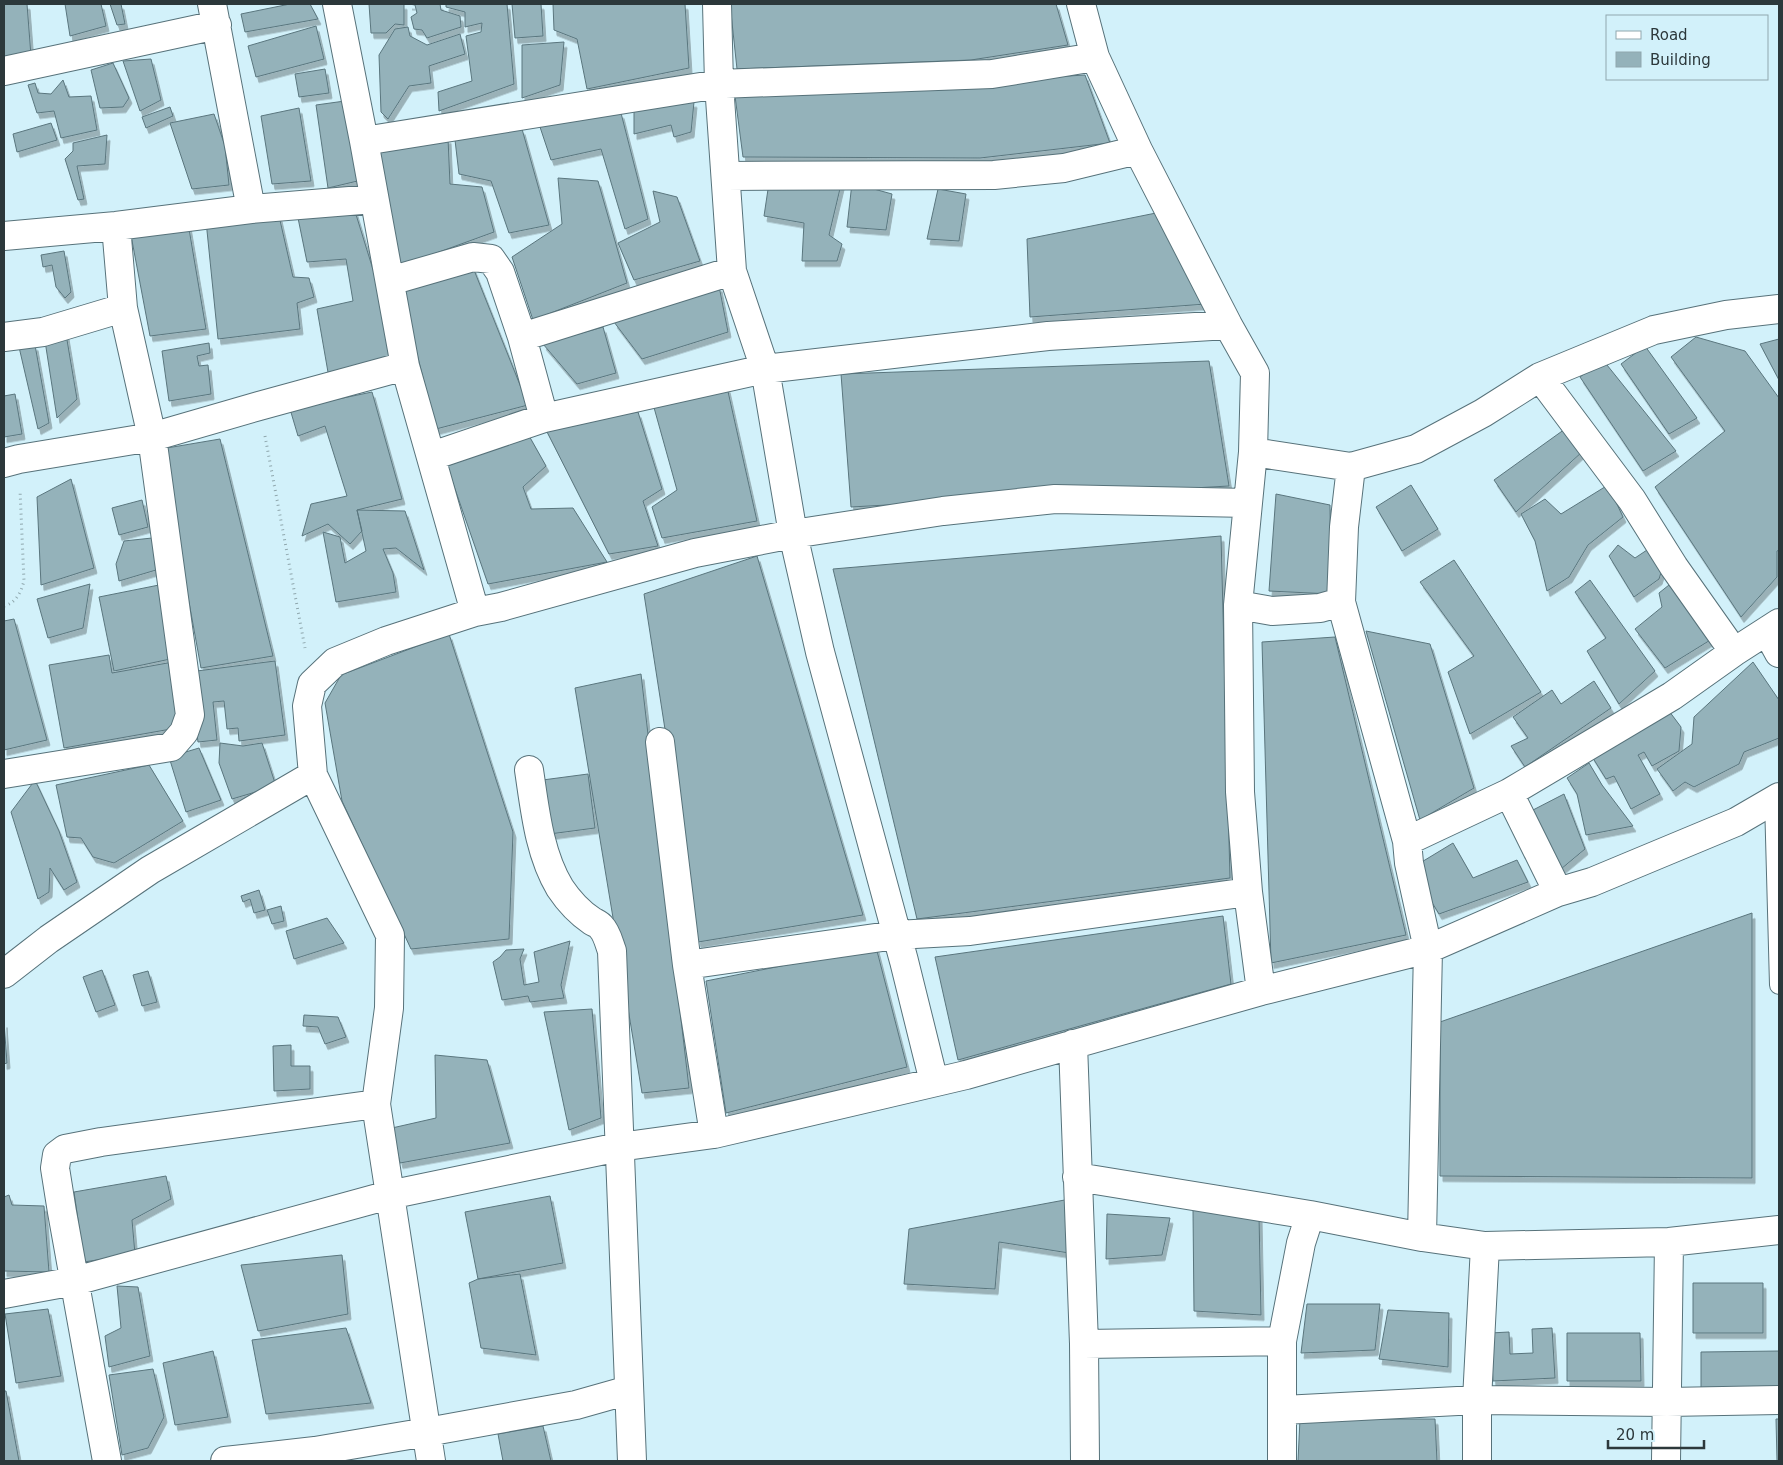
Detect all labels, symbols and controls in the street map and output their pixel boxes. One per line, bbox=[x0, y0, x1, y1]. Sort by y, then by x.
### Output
legend bbox=[1606, 15, 1768, 80]
text: Road bbox=[1650, 26, 1688, 44]
text: Building bbox=[1650, 51, 1711, 69]
scale bar bbox=[1608, 1418, 1704, 1450]
text: 20 m bbox=[1616, 1426, 1654, 1444]

